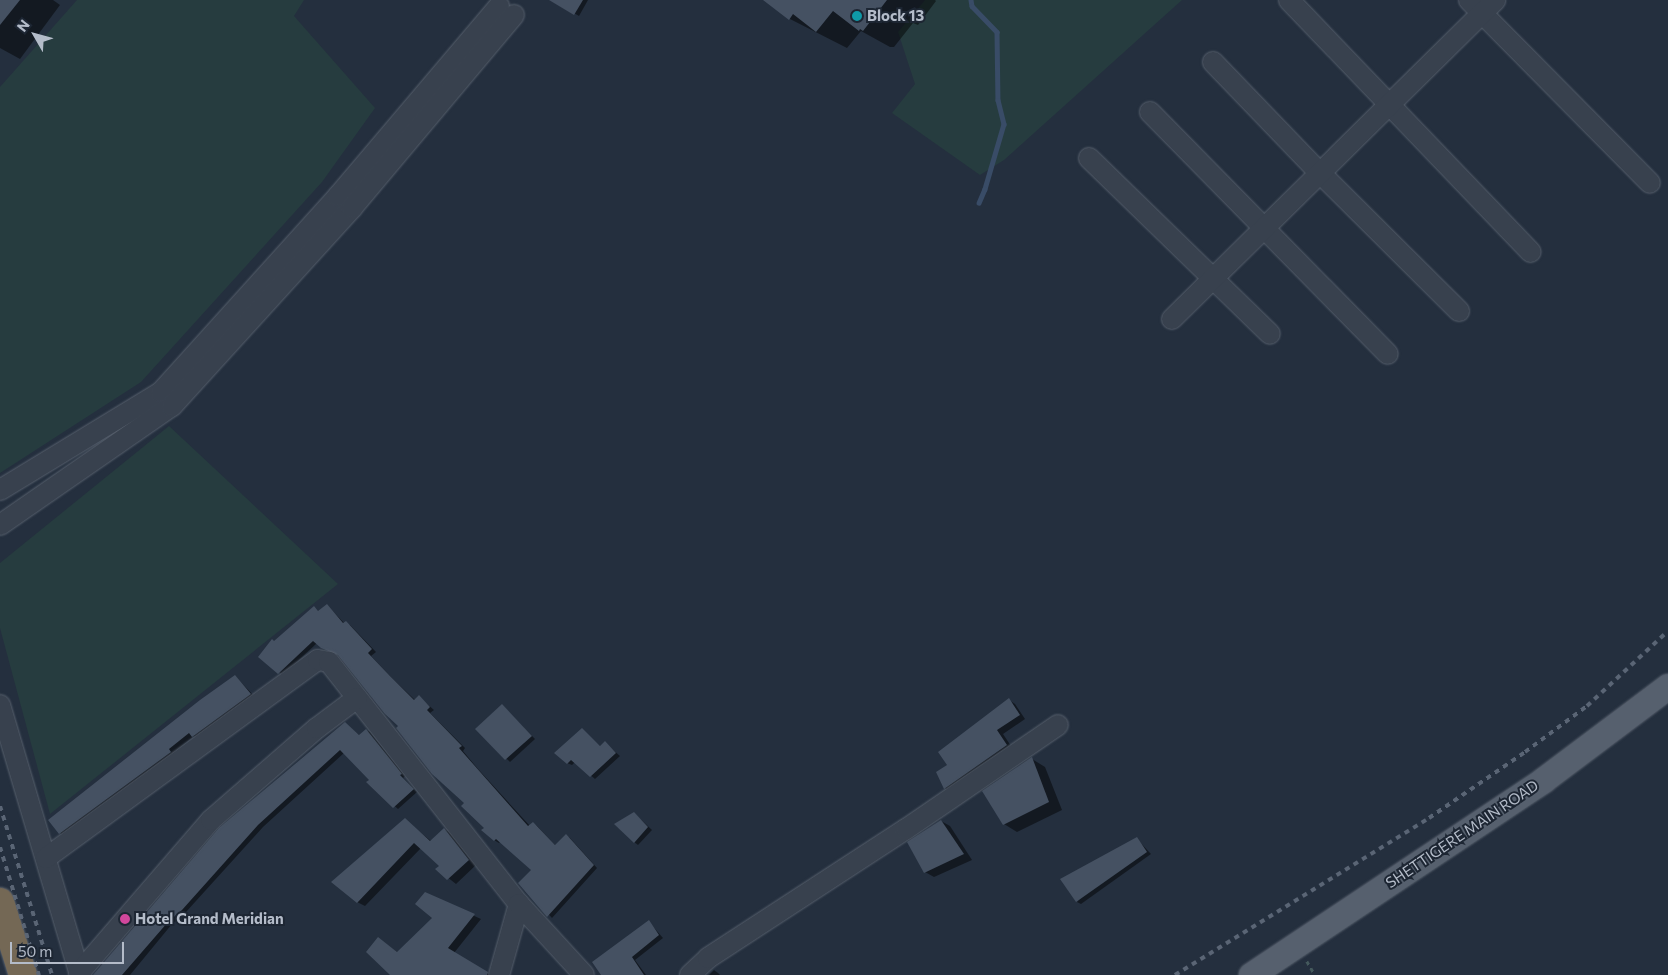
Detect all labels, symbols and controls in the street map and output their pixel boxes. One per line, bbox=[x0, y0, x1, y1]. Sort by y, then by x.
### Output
place label: Block 13 bbox=[867, 7, 924, 25]
north arrow bbox=[10, 10, 60, 60]
marker: Block 13 bbox=[851, 10, 863, 22]
text: N bbox=[13, 16, 33, 35]
street label: SHETTIGERE MAIN ROAD bbox=[1382, 776, 1542, 892]
place label: Hotel Grand Meridian bbox=[135, 910, 284, 928]
marker: Hotel Grand Meridian bbox=[119, 913, 131, 925]
scale bar bbox=[12, 932, 126, 964]
text: 50 m bbox=[18, 942, 52, 960]

